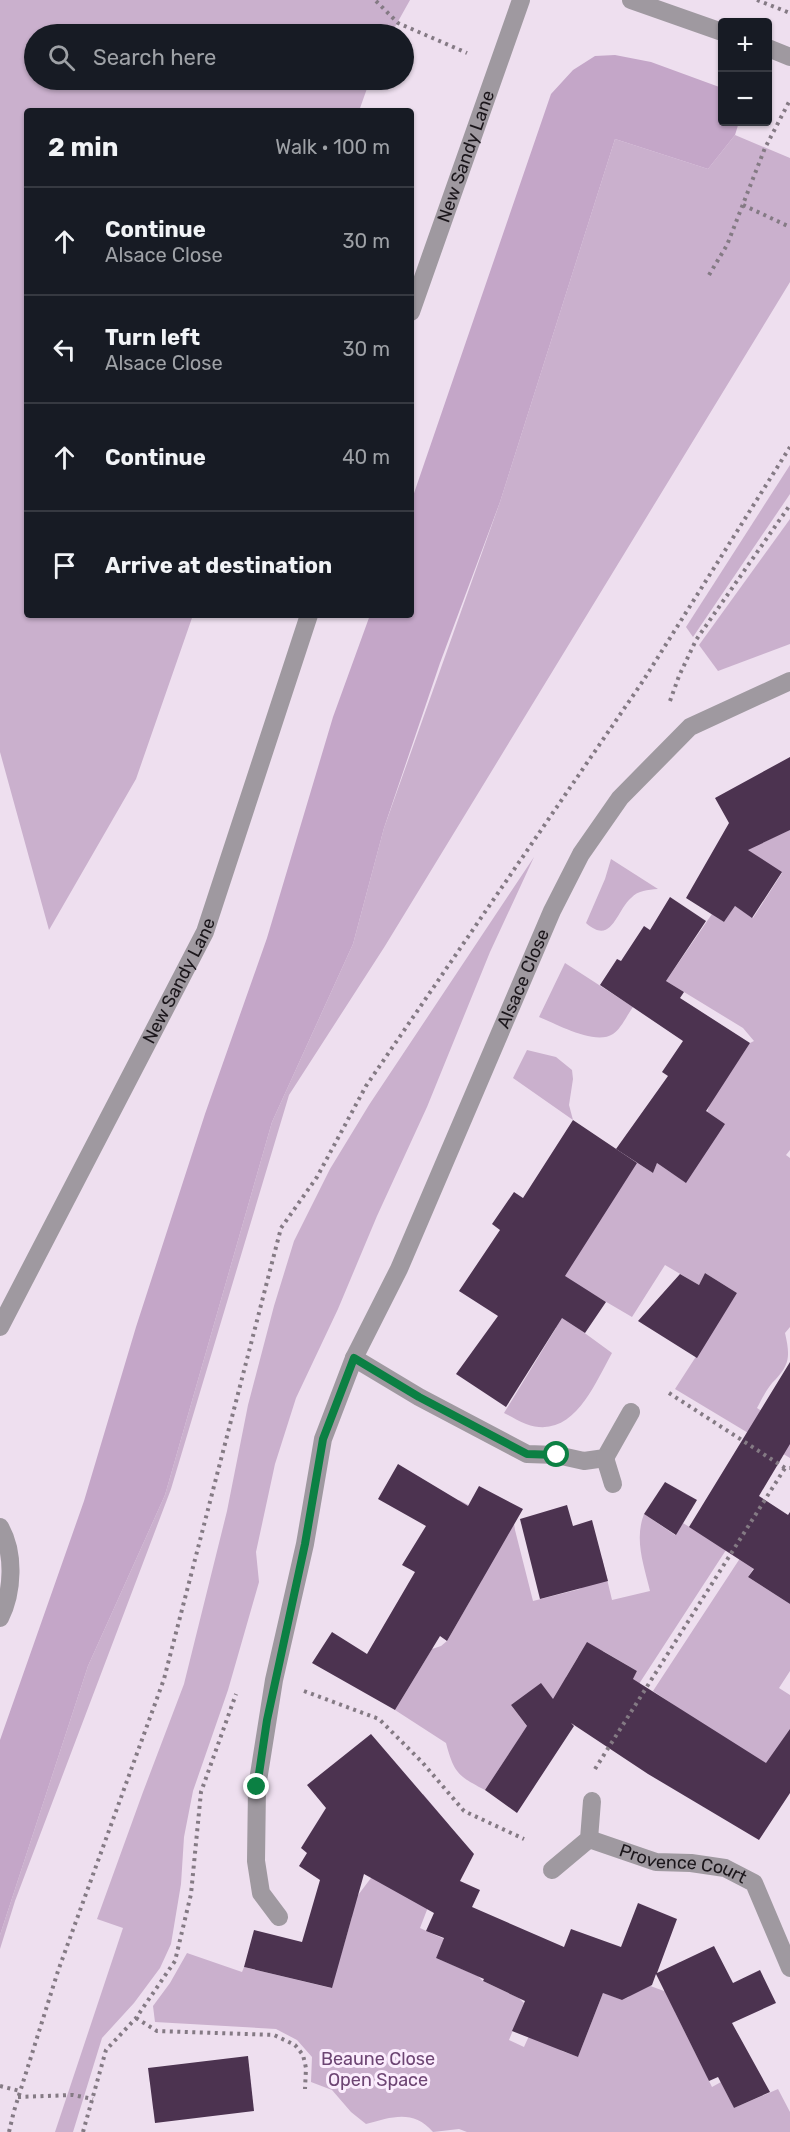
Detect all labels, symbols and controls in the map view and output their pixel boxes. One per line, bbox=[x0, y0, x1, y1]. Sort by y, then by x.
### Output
map controls bbox=[718, 18, 772, 126]
button: + bbox=[718, 18, 772, 72]
search box bbox=[24, 24, 414, 90]
icon: search bbox=[45, 41, 78, 74]
text: Search here bbox=[93, 44, 216, 71]
button: − bbox=[718, 72, 772, 126]
street label: New Sandy Lane bbox=[432, 87, 499, 225]
text: 2 min bbox=[48, 132, 118, 163]
text: Walk · 100 m bbox=[275, 135, 390, 159]
text: Continue bbox=[105, 216, 206, 243]
icon: ahead bbox=[48, 225, 81, 258]
text: 30 m bbox=[343, 229, 390, 253]
text: Alsace Close bbox=[105, 243, 223, 267]
text: Turn left bbox=[105, 324, 200, 351]
icon: left bbox=[48, 333, 81, 366]
text: 30 m bbox=[343, 337, 390, 361]
text: Alsace Close bbox=[105, 351, 223, 375]
icon: ahead bbox=[48, 441, 81, 474]
text: Continue bbox=[105, 444, 206, 471]
text: 40 m bbox=[342, 445, 390, 469]
icon: arrive bbox=[48, 549, 81, 582]
text: Arrive at destination bbox=[105, 552, 332, 579]
street label: New Sandy Lane bbox=[138, 915, 220, 1047]
street label: Alsace Close bbox=[492, 926, 554, 1032]
route start bbox=[543, 1441, 569, 1467]
route end bbox=[243, 1773, 269, 1799]
street label: Provence Court bbox=[616, 1839, 750, 1888]
park label: Beaune Close Open Space bbox=[321, 2048, 435, 2091]

